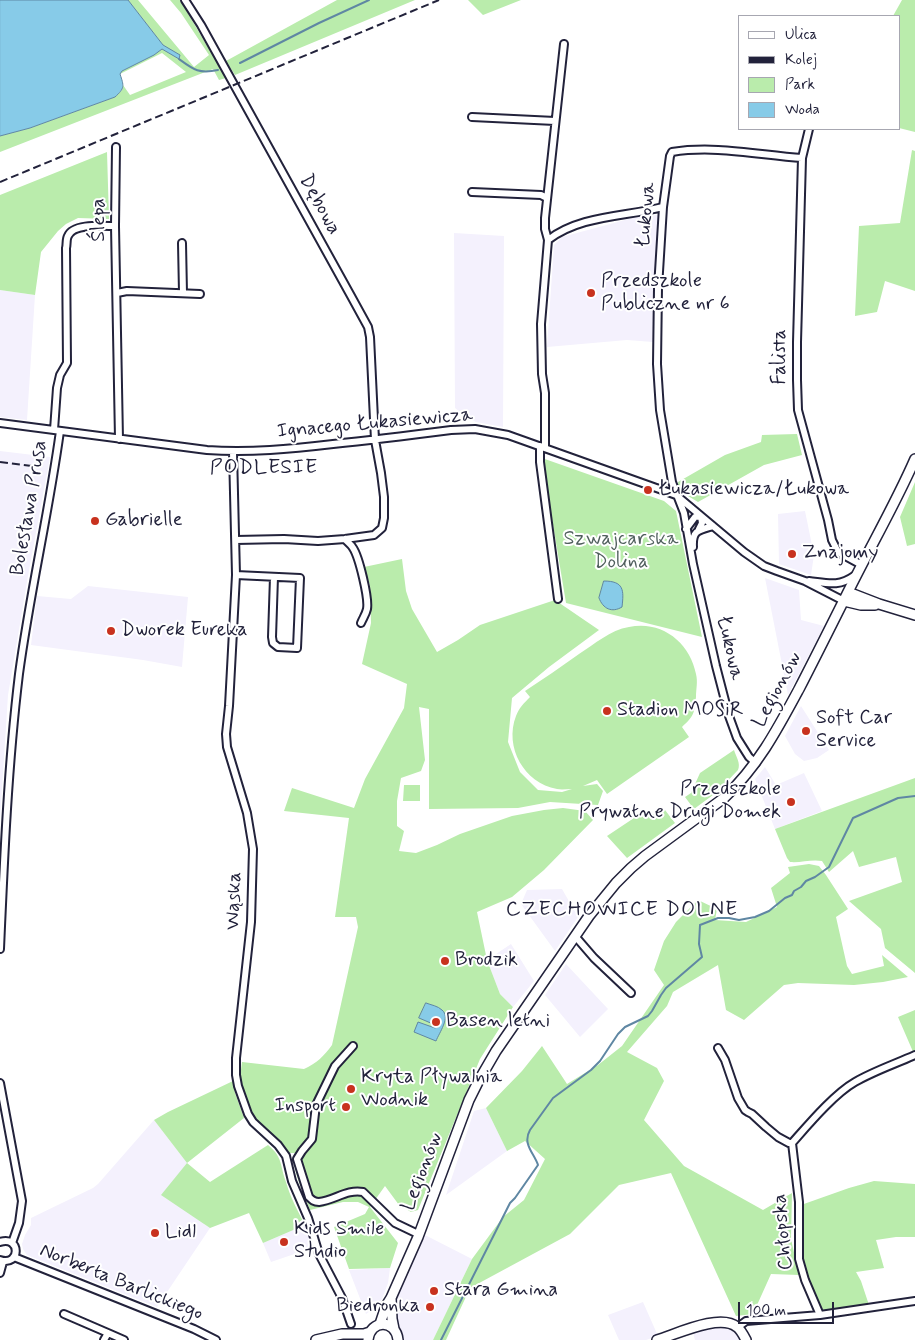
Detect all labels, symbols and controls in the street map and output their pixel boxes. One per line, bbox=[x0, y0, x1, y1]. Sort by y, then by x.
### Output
legend bbox=[738, 15, 900, 130]
text: Ulica bbox=[785, 25, 817, 45]
text: Kolej bbox=[785, 50, 817, 70]
text: Park bbox=[785, 75, 815, 95]
text: Woda bbox=[785, 100, 820, 120]
street label: Dębowa bbox=[293, 171, 345, 239]
street label: Łukowa bbox=[632, 182, 662, 248]
street label: Ślepa bbox=[88, 198, 112, 242]
place label: Przedszkole Publiczne nr 6 bbox=[601, 270, 730, 317]
marker: Przedszkole Publiczne nr 6 bbox=[585, 287, 597, 299]
street label: Falista bbox=[769, 329, 793, 385]
street label: Ignacego Łukasiewicza bbox=[276, 403, 474, 445]
street label: Bolesława Prusa bbox=[6, 438, 54, 578]
district label: PODLESIE bbox=[210, 456, 318, 482]
place label: Łukasiewicza/Łukowa bbox=[658, 478, 849, 502]
marker: Łukasiewicza/Łukowa bbox=[642, 484, 654, 496]
place label: Gabrielle bbox=[105, 509, 183, 533]
marker: Gabrielle bbox=[89, 515, 101, 527]
park label: Szwajcarska Dolina bbox=[564, 528, 678, 575]
place label: Znajomy bbox=[802, 542, 878, 566]
marker: Znajomy bbox=[786, 548, 798, 560]
street label: Łukowa bbox=[710, 614, 748, 682]
place label: Dworek Eureka bbox=[121, 619, 248, 643]
marker: Dworek Eureka bbox=[105, 625, 117, 637]
street label: Legionów bbox=[748, 648, 808, 732]
place label: Stadion MOSiR bbox=[617, 699, 743, 723]
marker: Stadion MOSiR bbox=[601, 705, 613, 717]
place label: Soft Car Service bbox=[816, 707, 892, 754]
marker: Soft Car Service bbox=[800, 725, 812, 737]
place label: Przedszkole Prywatne Drugi Domek bbox=[579, 778, 781, 825]
marker: Przedszkole Prywatne Drugi Domek bbox=[785, 796, 797, 808]
street label: Wąska bbox=[222, 871, 248, 931]
district label: CZECHOWICE DOLNE bbox=[510, 898, 734, 924]
place label: Brodzik bbox=[455, 949, 518, 973]
marker: Brodzik bbox=[439, 955, 451, 967]
place label: Basen letni bbox=[446, 1010, 550, 1034]
marker: Basen letni bbox=[430, 1016, 442, 1028]
place label: Kryta Pływalnia Wodnik bbox=[361, 1066, 502, 1113]
marker: Kryta Pływalnia Wodnik bbox=[345, 1083, 357, 1095]
place label: Insport bbox=[274, 1095, 336, 1119]
marker: Insport bbox=[340, 1101, 352, 1113]
street label: Legionów bbox=[397, 1129, 449, 1215]
street label: Chłopska bbox=[769, 1193, 799, 1271]
place label: Kids Smile Studio bbox=[294, 1218, 384, 1265]
place label: Lidl bbox=[165, 1221, 196, 1245]
marker: Lidl bbox=[149, 1227, 161, 1239]
marker: Kids Smile Studio bbox=[278, 1236, 290, 1248]
street label: Norberta Barlickiego bbox=[36, 1239, 206, 1327]
place label: Stara Gmina bbox=[444, 1279, 558, 1303]
marker: Stara Gmina bbox=[428, 1285, 440, 1297]
scale bar bbox=[740, 1292, 836, 1324]
place label: Biedronka bbox=[336, 1295, 420, 1319]
marker: Biedronka bbox=[424, 1301, 436, 1313]
text: 100 m bbox=[746, 1301, 786, 1321]

